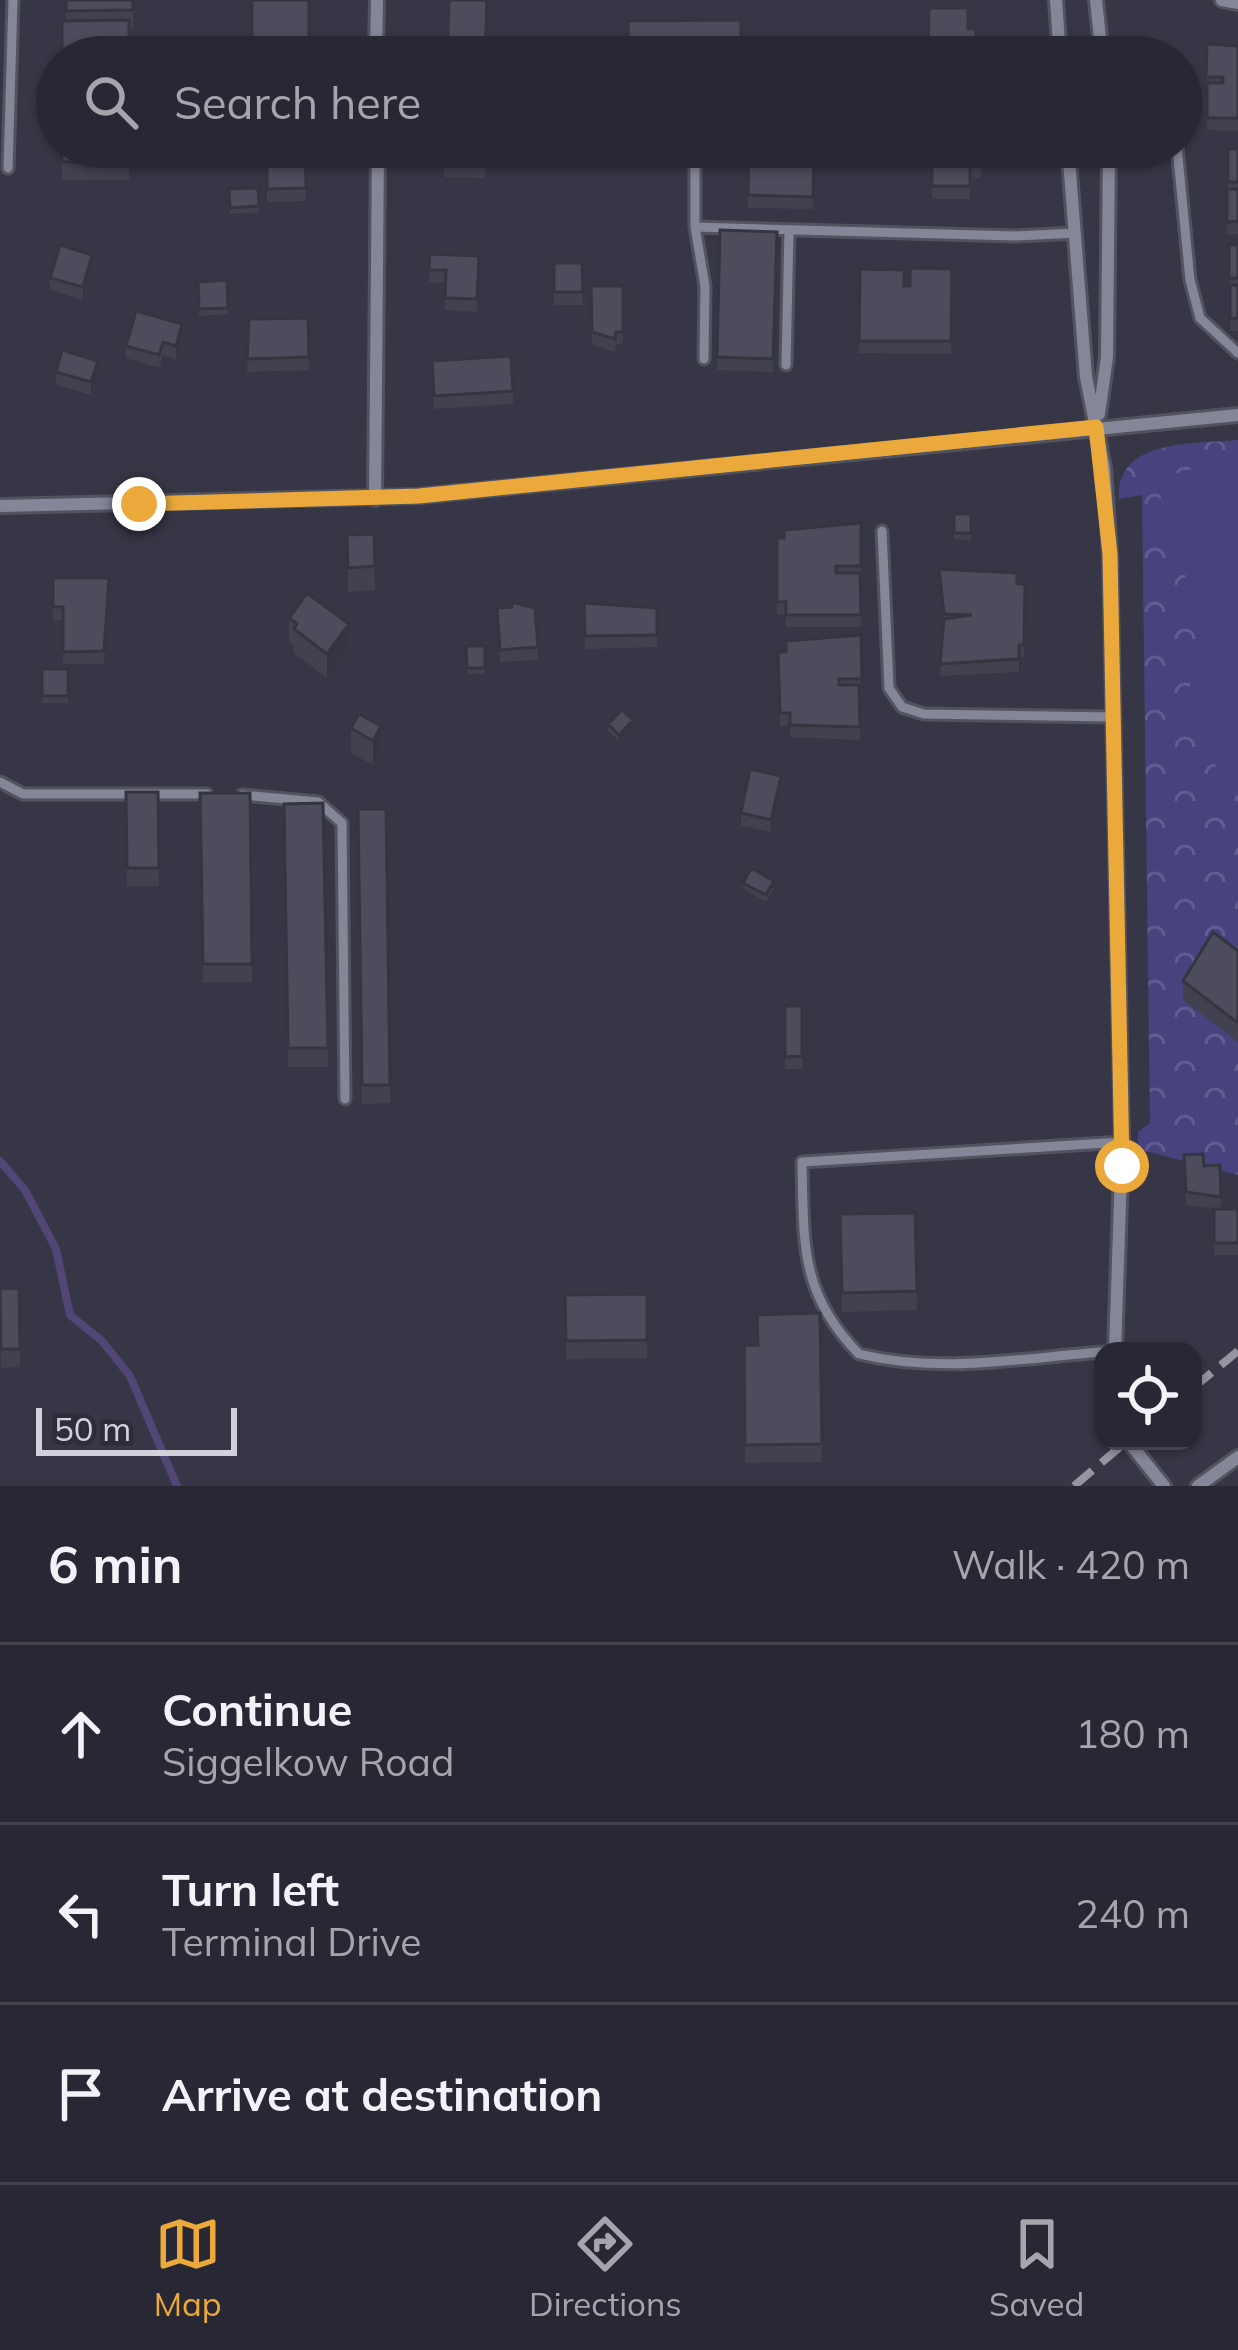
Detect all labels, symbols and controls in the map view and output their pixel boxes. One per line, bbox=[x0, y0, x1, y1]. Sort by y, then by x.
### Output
search box bbox=[36, 36, 1202, 168]
icon: search bbox=[78, 69, 144, 135]
text: Search here bbox=[174, 74, 421, 130]
route end bbox=[112, 477, 166, 531]
route start bbox=[1095, 1139, 1149, 1193]
map controls bbox=[1094, 1342, 1202, 1450]
button: locate bbox=[1094, 1342, 1202, 1450]
scale bar bbox=[36, 1402, 237, 1455]
text: 50 m bbox=[54, 1408, 131, 1449]
text: 6 min bbox=[48, 1532, 183, 1596]
text: Walk · 420 m bbox=[952, 1540, 1190, 1589]
text: Continue bbox=[162, 1681, 352, 1737]
icon: ahead bbox=[48, 1701, 114, 1767]
text: 180 m bbox=[1075, 1709, 1190, 1758]
text: Siggelkow Road bbox=[162, 1737, 454, 1786]
text: Turn left bbox=[162, 1861, 339, 1917]
icon: left bbox=[48, 1881, 114, 1947]
text: 240 m bbox=[1075, 1889, 1190, 1938]
text: Terminal Drive bbox=[162, 1917, 421, 1966]
icon: arrive bbox=[48, 2061, 114, 2127]
text: Arrive at destination bbox=[162, 2066, 602, 2122]
tab: Map bbox=[154, 2211, 222, 2324]
tab: Directions bbox=[529, 2211, 682, 2324]
tab: Saved bbox=[989, 2211, 1084, 2324]

